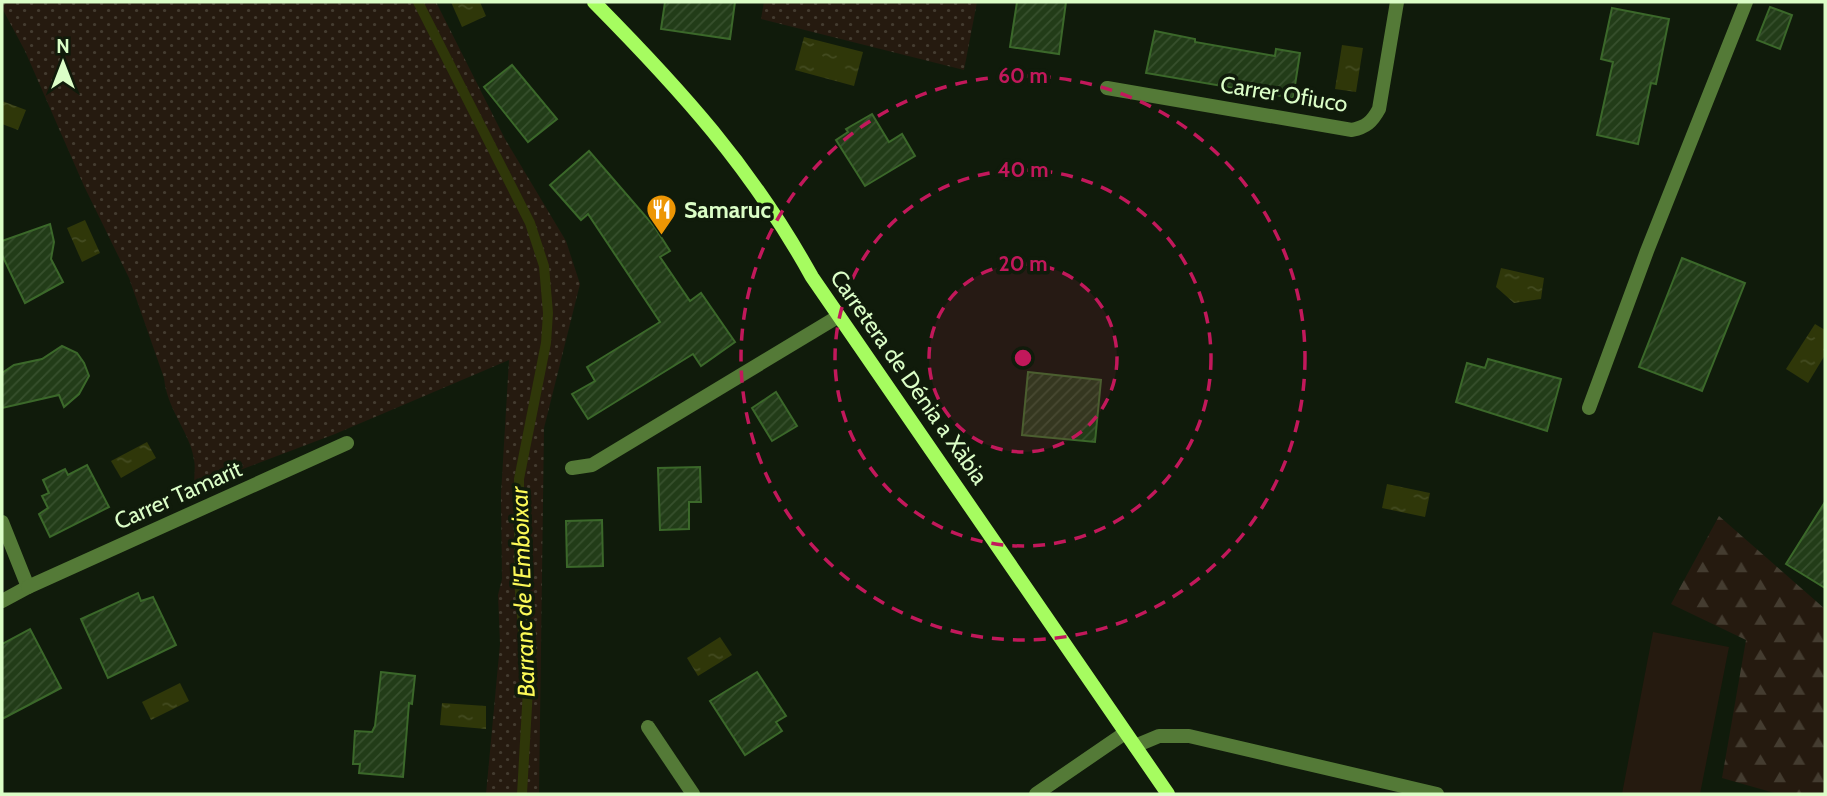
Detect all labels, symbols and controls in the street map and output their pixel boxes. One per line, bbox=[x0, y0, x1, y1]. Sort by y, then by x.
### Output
north arrow bbox=[28, 28, 98, 98]
text: N bbox=[56, 35, 70, 58]
text: 60 m bbox=[998, 63, 1048, 88]
street label: Carrer Ofiuco bbox=[1218, 70, 1350, 118]
text: 40 m bbox=[998, 157, 1048, 182]
restaurant icon: Samaruc bbox=[644, 193, 678, 237]
place label: Samaruc bbox=[684, 196, 771, 224]
text: 20 m bbox=[999, 251, 1047, 276]
street label: Carretera de Dénia a Xàbia bbox=[824, 264, 994, 490]
centre of rings bbox=[1011, 346, 1035, 370]
street label: Carrer Tamarit bbox=[110, 454, 246, 536]
water label: Barranc de l'Emboixar bbox=[504, 485, 541, 698]

